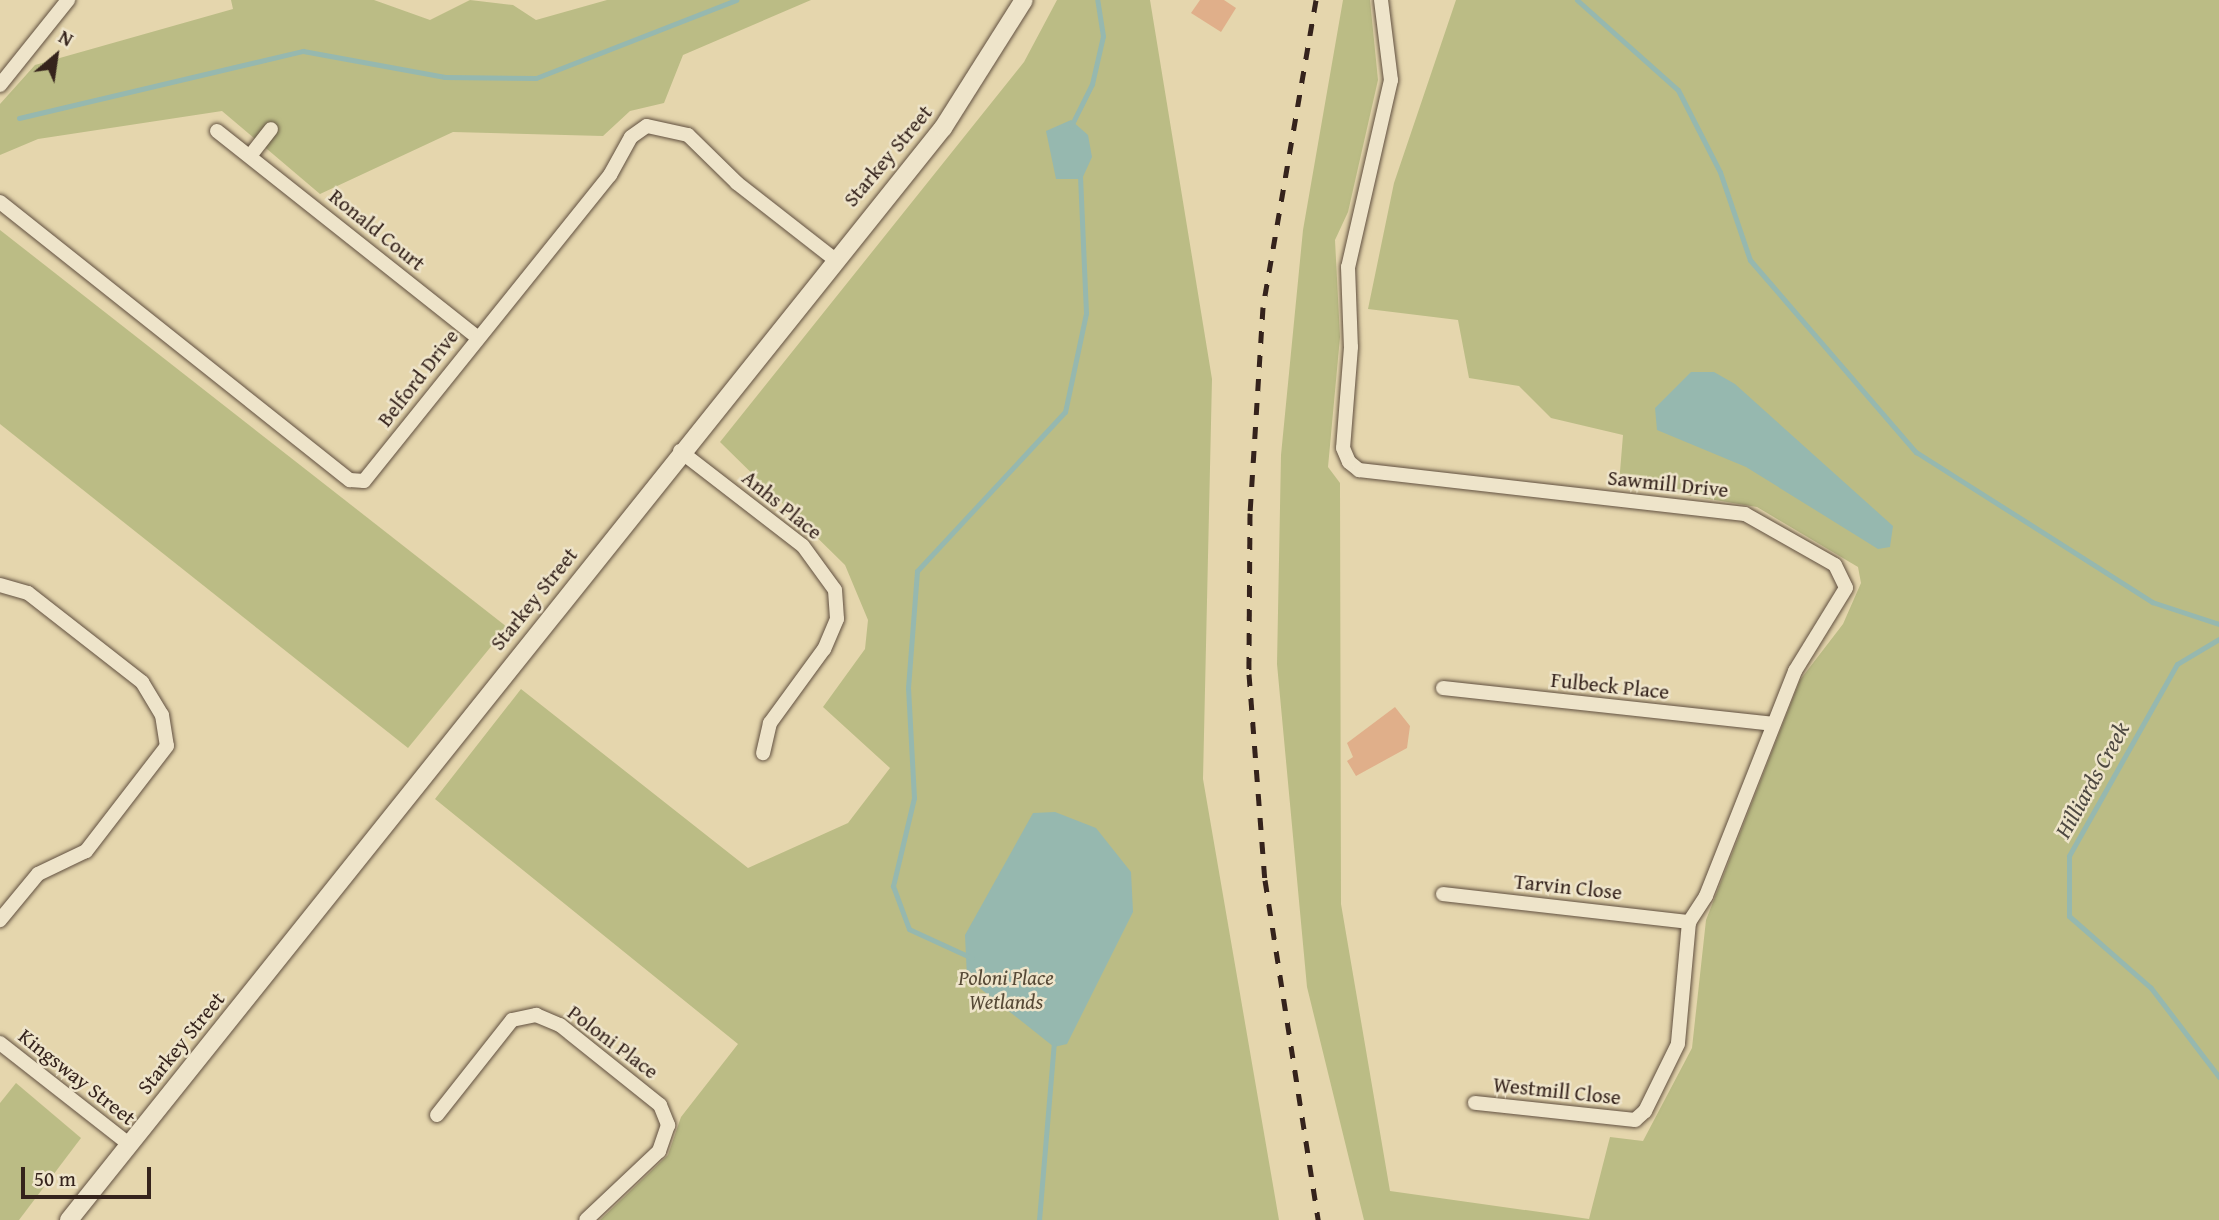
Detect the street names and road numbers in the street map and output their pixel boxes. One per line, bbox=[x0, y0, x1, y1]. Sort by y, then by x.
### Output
street label: Starkey Street bbox=[838, 100, 938, 212]
street label: Ronald Court bbox=[324, 184, 430, 276]
street label: Belford Drive bbox=[372, 324, 464, 432]
street label: Anhs Place bbox=[737, 465, 827, 545]
street label: Sawmill Drive bbox=[1606, 465, 1730, 503]
street label: Starkey Street bbox=[485, 543, 583, 655]
street label: Fulbeck Place bbox=[1550, 667, 1670, 705]
street label: Tarvin Close bbox=[1513, 869, 1623, 905]
street label: Starkey Street bbox=[132, 987, 230, 1099]
street label: Poloni Place bbox=[563, 1000, 663, 1084]
street label: Kingsway Street bbox=[13, 1023, 141, 1131]
street label: Westmill Close bbox=[1492, 1072, 1622, 1110]

